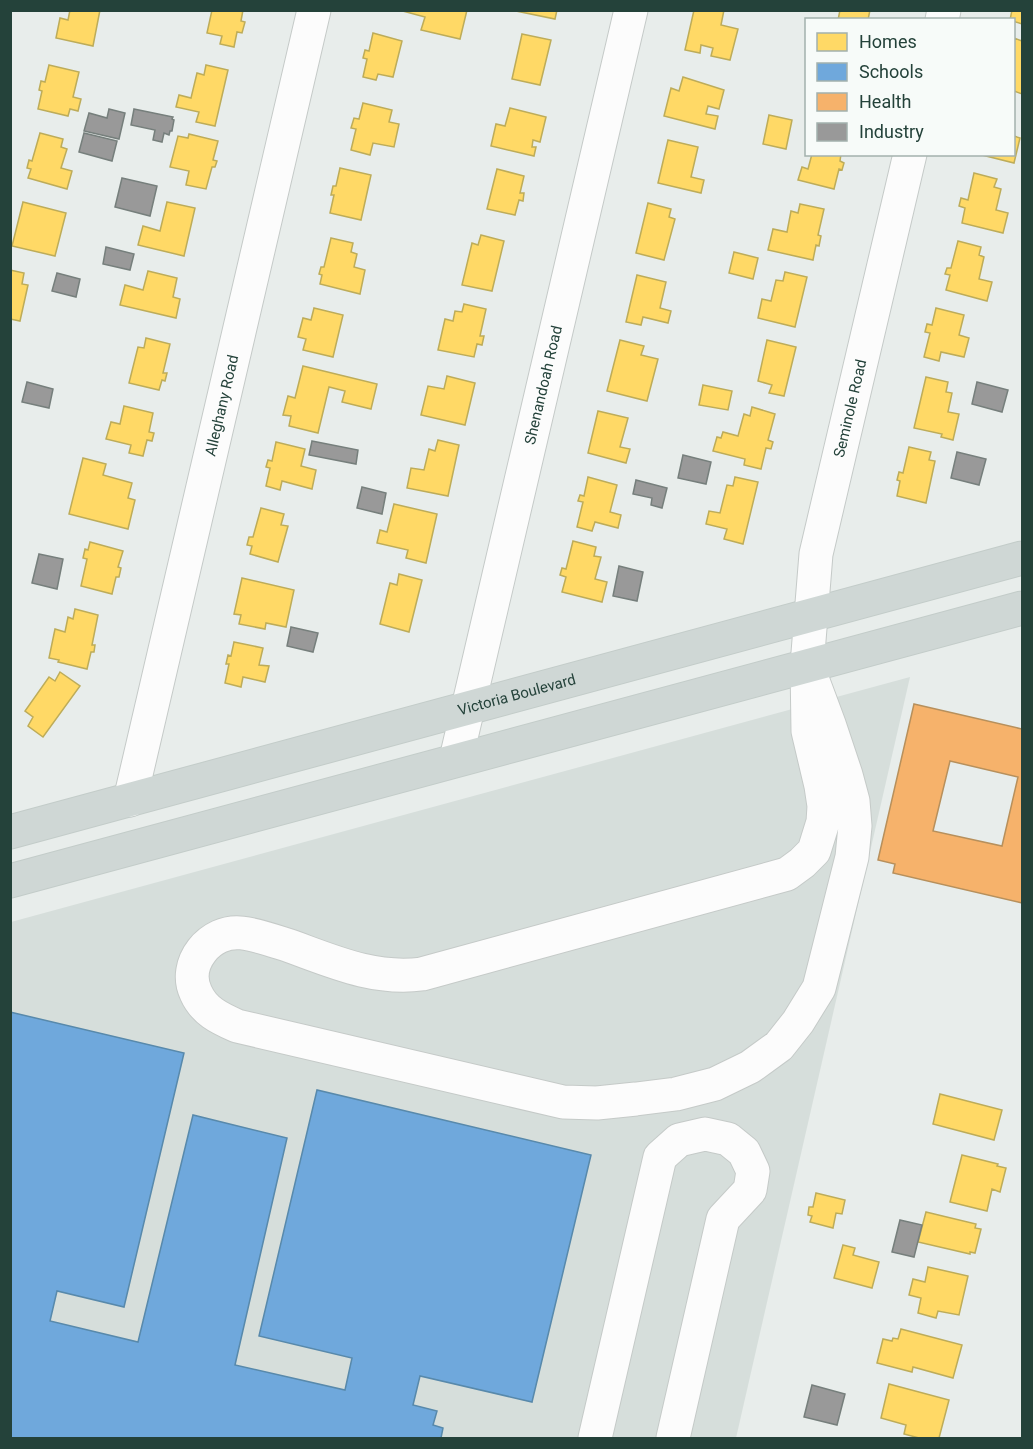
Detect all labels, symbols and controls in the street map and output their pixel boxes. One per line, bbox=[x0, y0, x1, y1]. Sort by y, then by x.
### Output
legend bbox=[805, 18, 1015, 156]
text: Homes bbox=[859, 31, 917, 52]
text: Schools bbox=[859, 61, 923, 82]
text: Health bbox=[859, 91, 911, 112]
text: Industry bbox=[859, 121, 924, 142]
street label: Shenandoah Road bbox=[521, 324, 566, 446]
street label: Alleghany Road bbox=[201, 353, 242, 458]
street label: Seminole Road bbox=[830, 357, 870, 459]
street label: Victoria Boulevard bbox=[456, 670, 578, 719]

